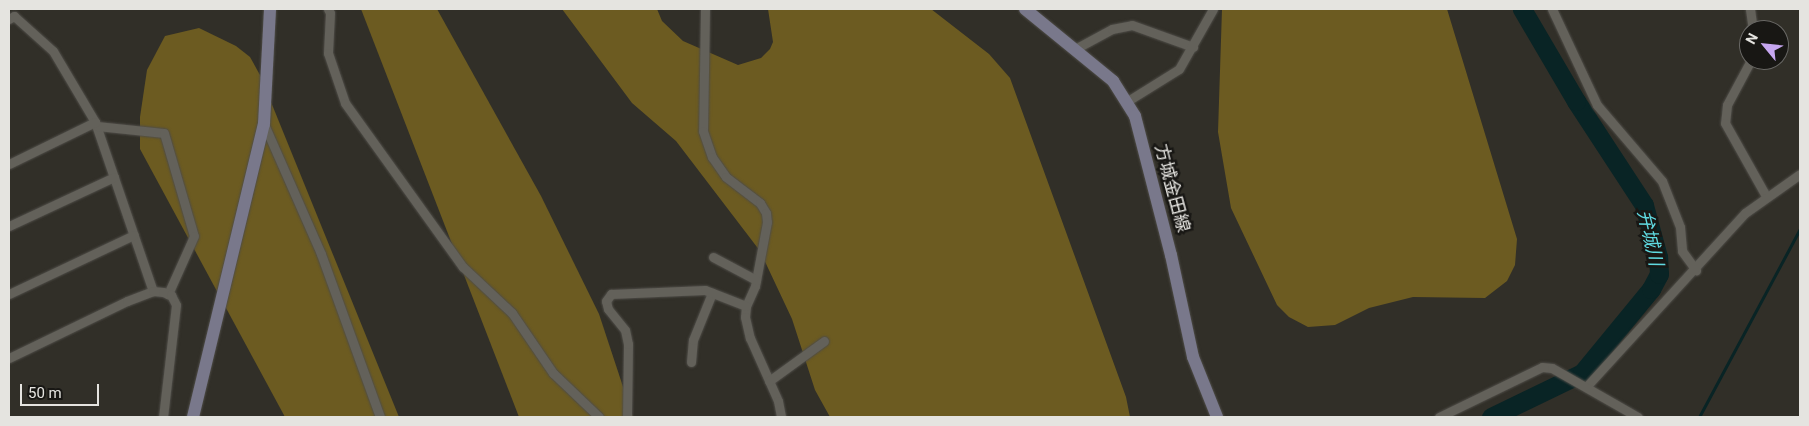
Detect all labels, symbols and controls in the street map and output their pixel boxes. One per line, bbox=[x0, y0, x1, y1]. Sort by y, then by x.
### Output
north arrow bbox=[1739, 20, 1789, 70]
text: N bbox=[1742, 30, 1761, 47]
street label: 方城金田線 bbox=[1150, 142, 1194, 234]
water label: 弁城川 bbox=[1632, 208, 1668, 268]
scale bar bbox=[22, 374, 101, 406]
text: 50 m bbox=[28, 384, 62, 402]

